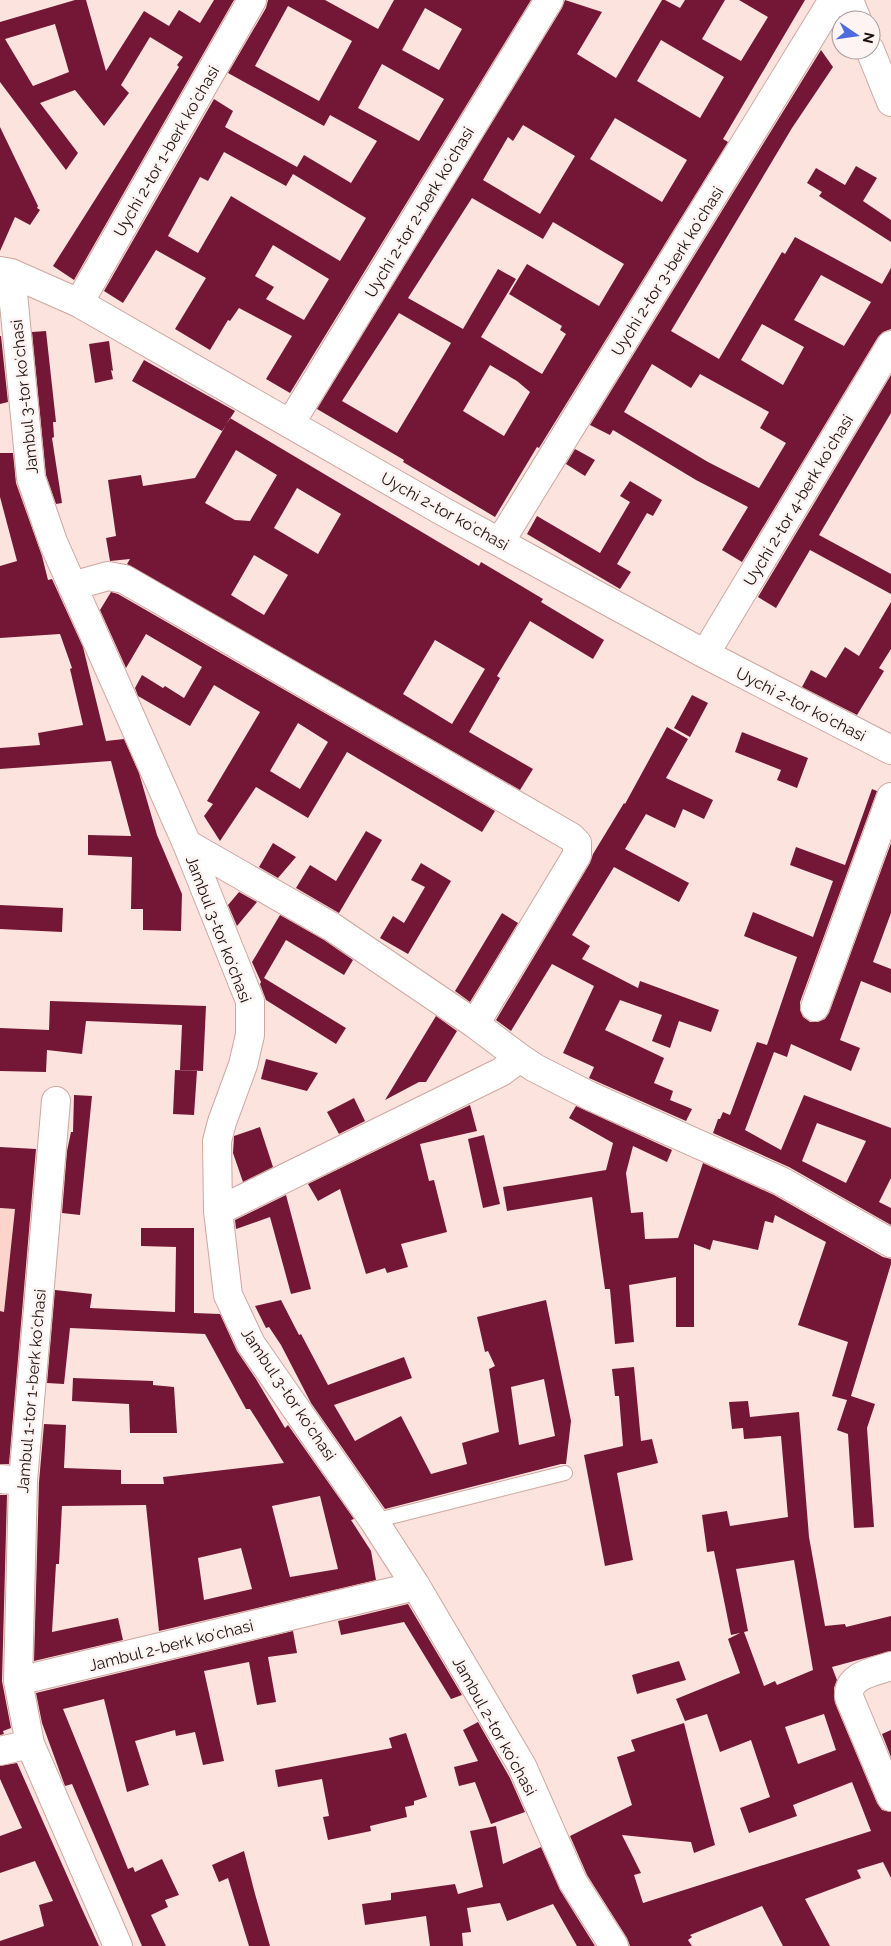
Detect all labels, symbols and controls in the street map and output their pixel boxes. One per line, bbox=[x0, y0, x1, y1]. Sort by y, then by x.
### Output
north arrow bbox=[831, 10, 881, 60]
text: N bbox=[860, 31, 878, 45]
street label: Uychi 2-tor 1-berk koʻchasi bbox=[110, 62, 223, 240]
street label: Uychi 2-tor 2-berk koʻchasi bbox=[361, 123, 478, 301]
street label: Uychi 2-tor 3-berk koʻchasi bbox=[607, 183, 727, 359]
street label: Jambul 3-tor koʻchasi bbox=[7, 319, 42, 475]
street label: Uychi 2-tor 4-berk koʻchasi bbox=[740, 411, 857, 589]
street label: Uychi 2-tor koʻchasi bbox=[377, 468, 512, 555]
street label: Uychi 2-tor koʻchasi bbox=[733, 663, 869, 745]
street label: Jambul 3-tor koʻchasi bbox=[182, 853, 255, 1005]
street label: Jambul 1-tor 1-berk koʻchasi bbox=[13, 1288, 50, 1494]
street label: Jambul 3-tor koʻchasi bbox=[237, 1324, 340, 1464]
street label: Jambul 2-berk koʻchasi bbox=[87, 1616, 255, 1675]
street label: Jambul 2-tor koʻchasi bbox=[449, 1654, 541, 1799]

